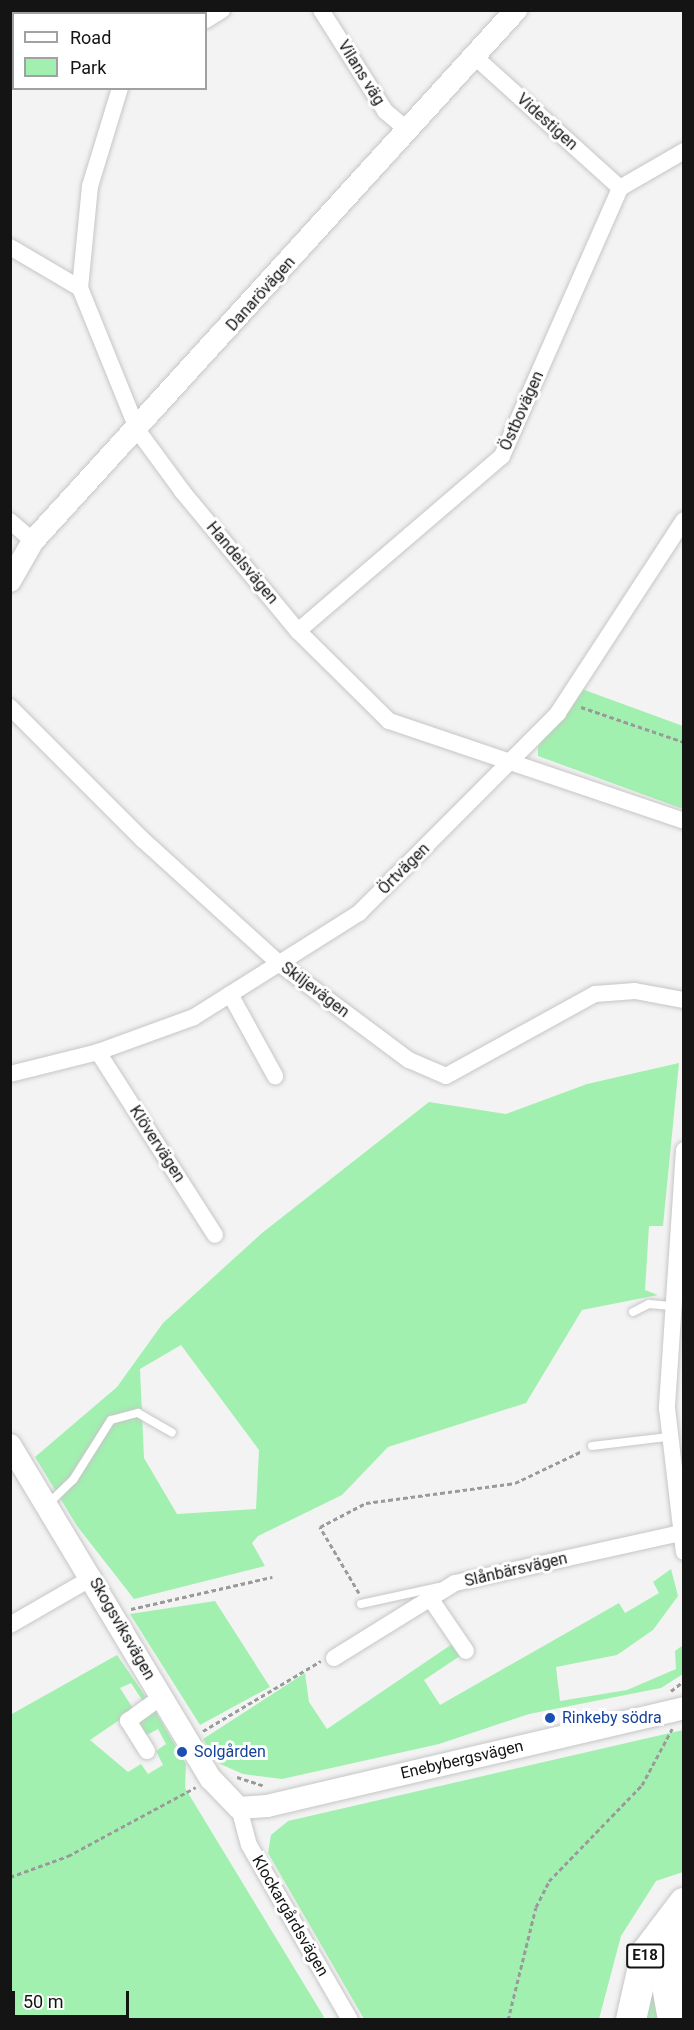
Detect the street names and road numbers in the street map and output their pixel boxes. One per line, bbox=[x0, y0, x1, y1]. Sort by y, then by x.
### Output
street label: Vilans väg bbox=[334, 37, 388, 109]
street label: Videstigen bbox=[513, 90, 581, 154]
street label: Danarövägen bbox=[223, 253, 299, 335]
street label: Östbovägen bbox=[496, 368, 548, 454]
street label: Handelsvägen bbox=[202, 518, 282, 608]
street label: Örtvägen bbox=[374, 839, 434, 899]
street label: Skiljevägen bbox=[277, 958, 353, 1022]
street label: Klövervägen bbox=[125, 1102, 189, 1186]
street label: Slånbärsvägen bbox=[463, 1549, 569, 1591]
street label: Skogsviksvägen bbox=[85, 1575, 159, 1683]
street label: Enebybergsvägen bbox=[399, 1737, 525, 1783]
street label: Klockargårdsvägen bbox=[248, 1852, 332, 1980]
road number: E18 bbox=[626, 1944, 664, 1968]

